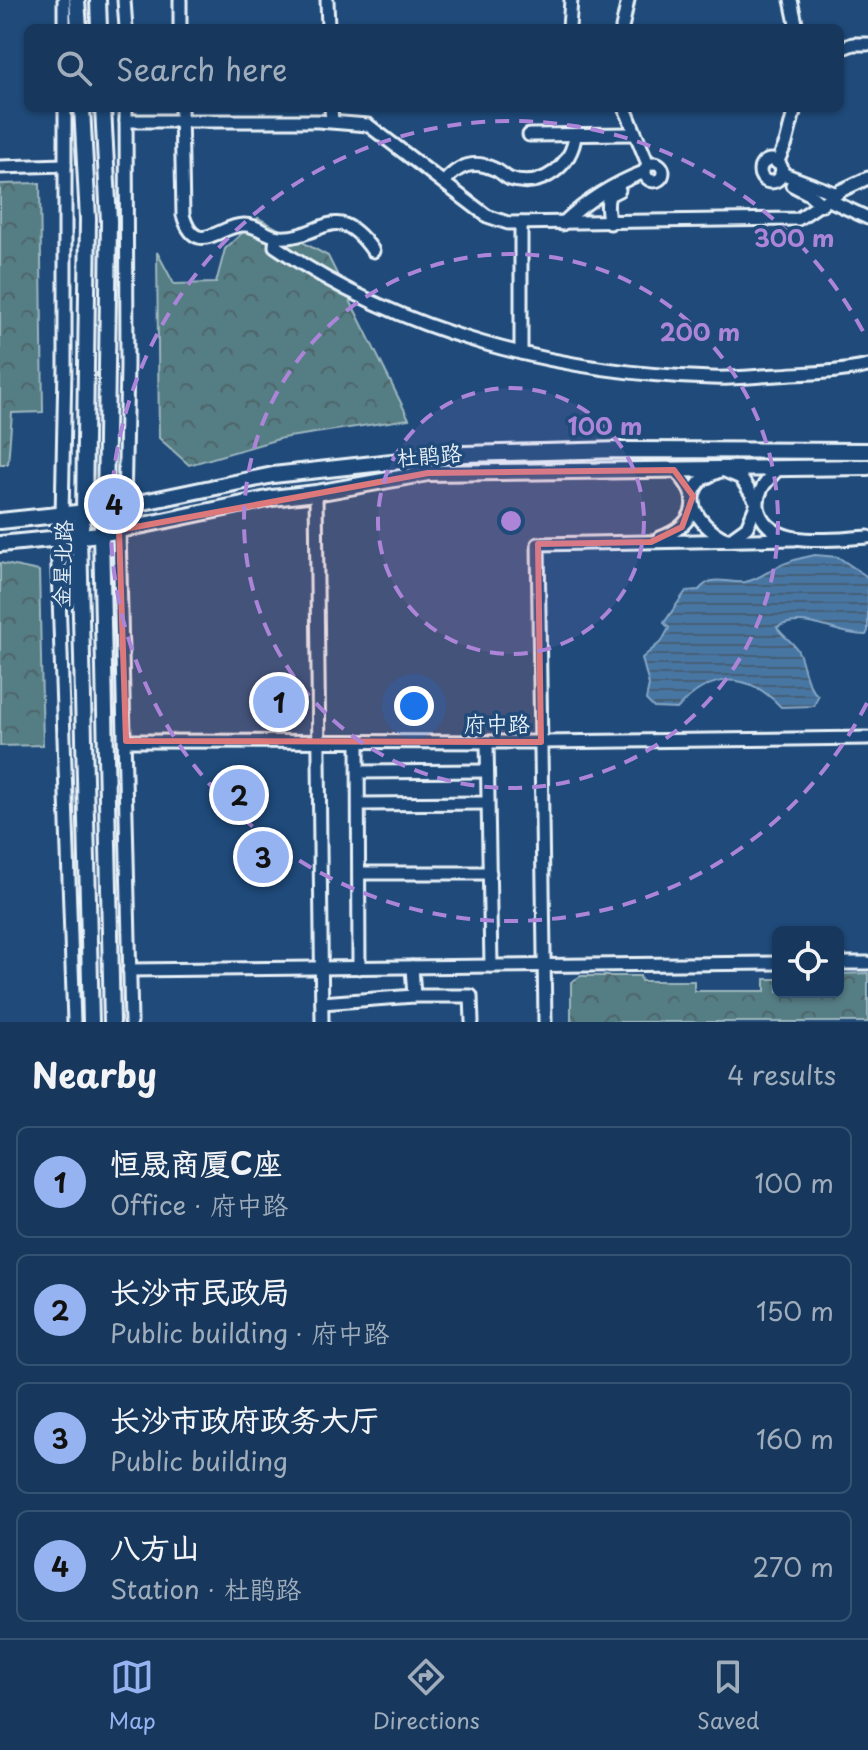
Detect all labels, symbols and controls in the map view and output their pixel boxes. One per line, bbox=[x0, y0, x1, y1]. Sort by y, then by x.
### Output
search box bbox=[24, 24, 844, 112]
icon: search bbox=[52, 46, 96, 90]
text: Search here bbox=[116, 46, 288, 91]
text: 300 m bbox=[753, 219, 835, 255]
text: 200 m bbox=[660, 313, 740, 349]
text: 100 m bbox=[568, 407, 642, 443]
street label: 杜鹃路 bbox=[395, 435, 463, 473]
pin: 4 bbox=[88, 474, 140, 534]
centre of rings bbox=[497, 507, 525, 535]
street label: 金星北路 bbox=[43, 519, 79, 609]
pin: 1 bbox=[253, 672, 305, 732]
your location bbox=[394, 686, 434, 726]
street label: 府中路 bbox=[464, 706, 530, 739]
pin: 2 bbox=[213, 765, 265, 825]
pin: 3 bbox=[237, 827, 289, 887]
map controls bbox=[772, 926, 844, 998]
button: locate bbox=[772, 926, 844, 998]
text: Nearby bbox=[32, 1048, 157, 1100]
text: 4 results bbox=[727, 1055, 836, 1094]
text: 恒晟商厦C座 bbox=[110, 1140, 283, 1185]
text: 1 bbox=[54, 1163, 66, 1202]
text: 100 m bbox=[754, 1163, 834, 1202]
text: Office · 府中路 bbox=[110, 1185, 288, 1224]
text: 长沙市民政局 bbox=[110, 1268, 290, 1313]
text: 2 bbox=[51, 1291, 69, 1330]
text: 150 m bbox=[756, 1291, 834, 1330]
text: Public building · 府中路 bbox=[110, 1313, 390, 1352]
text: 长沙市政府政务大厅 bbox=[110, 1396, 380, 1441]
text: 3 bbox=[51, 1419, 69, 1458]
text: 160 m bbox=[756, 1419, 834, 1458]
text: Public building bbox=[110, 1441, 288, 1480]
text: 八方山 bbox=[110, 1524, 200, 1569]
text: 4 bbox=[51, 1547, 69, 1586]
text: 270 m bbox=[753, 1547, 834, 1586]
text: Station · 杜鹃路 bbox=[110, 1569, 302, 1608]
tab: Map bbox=[109, 1655, 156, 1736]
tab: Directions bbox=[373, 1655, 480, 1736]
tab: Saved bbox=[697, 1655, 759, 1736]

